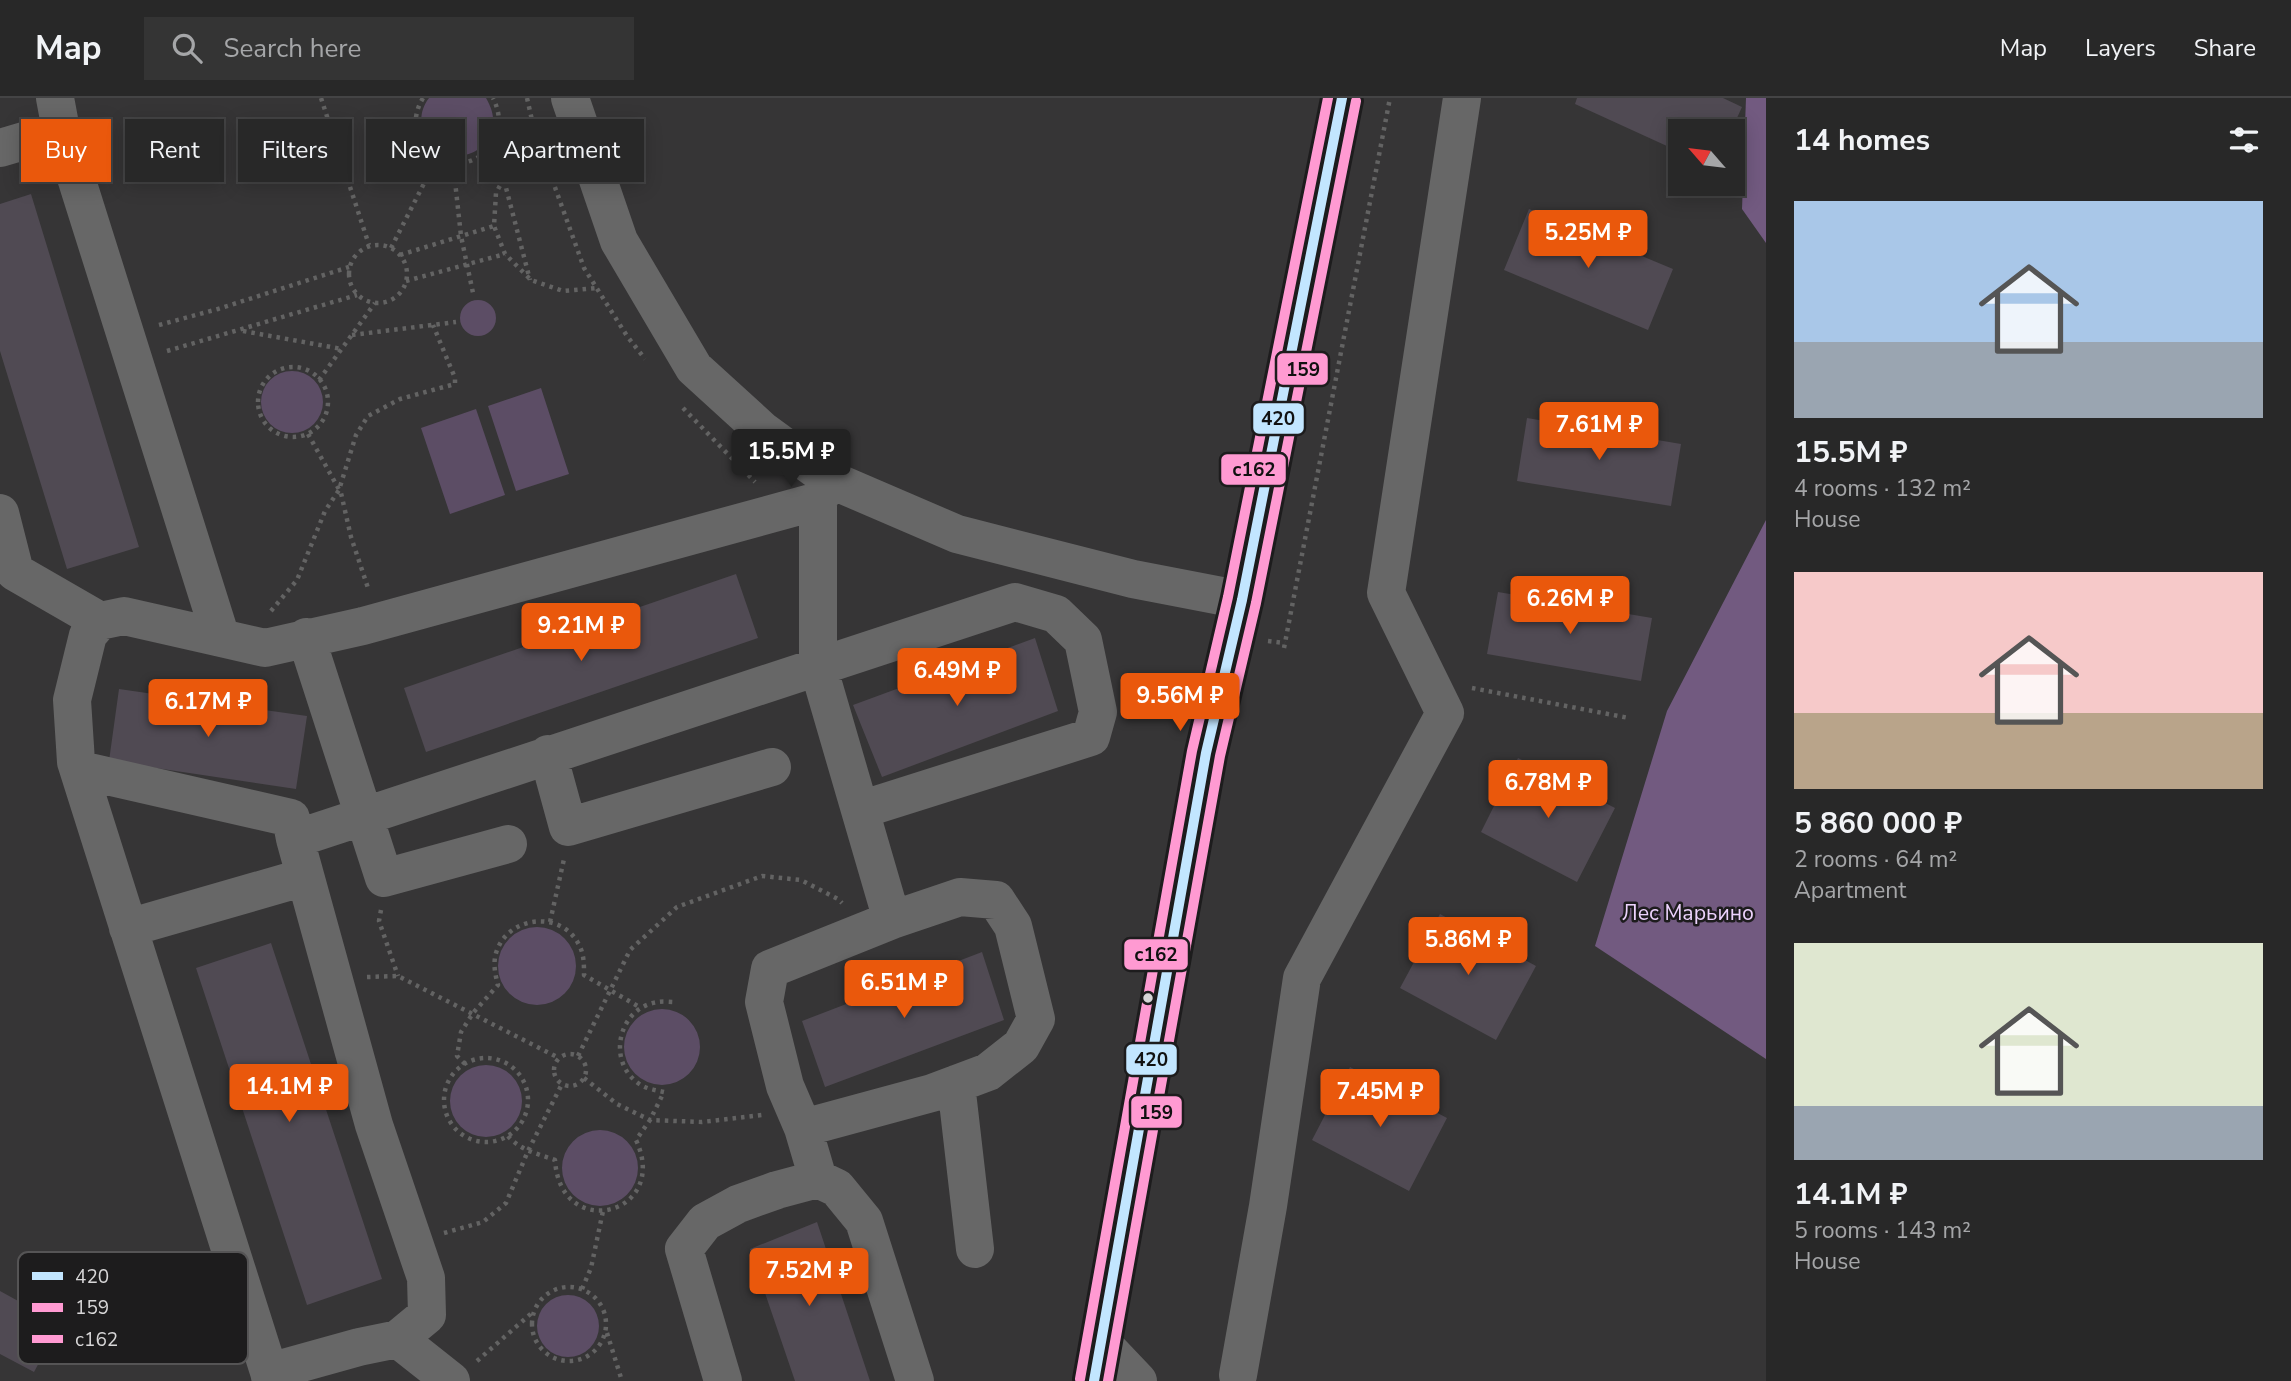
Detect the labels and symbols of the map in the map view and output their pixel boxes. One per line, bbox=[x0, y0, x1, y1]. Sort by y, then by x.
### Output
north arrow bbox=[1668, 119, 1745, 196]
pin: 5.25M ₽ bbox=[1523, 211, 1653, 270]
line badge: 159 bbox=[1276, 352, 1329, 386]
text: 159 bbox=[1286, 357, 1320, 383]
line badge: 420 bbox=[1252, 402, 1305, 435]
pin: 7.61M ₽ bbox=[1534, 402, 1664, 462]
text: 420 bbox=[1261, 406, 1295, 432]
pin: 15.5M ₽ bbox=[726, 430, 856, 489]
line badge: с162 bbox=[1220, 453, 1287, 486]
text: с162 bbox=[1232, 457, 1276, 483]
pin: 6.26M ₽ bbox=[1505, 576, 1635, 636]
pin: 9.21M ₽ bbox=[516, 603, 646, 663]
pin: 6.49M ₽ bbox=[892, 648, 1022, 708]
pin: 9.56M ₽ bbox=[1115, 674, 1245, 733]
pin: 6.17M ₽ bbox=[143, 680, 273, 739]
pin: 6.78M ₽ bbox=[1483, 760, 1613, 820]
park label: Лес Марьино bbox=[1622, 899, 1754, 927]
pin: 5.86M ₽ bbox=[1403, 918, 1533, 977]
line badge: с162 bbox=[1123, 938, 1189, 971]
text: с162 bbox=[1134, 942, 1178, 968]
pin: 6.51M ₽ bbox=[839, 960, 969, 1020]
unlabelled marker bbox=[1141, 991, 1155, 1005]
line badge: 420 bbox=[1125, 1043, 1178, 1076]
text: 420 bbox=[1134, 1047, 1168, 1073]
pin: 14.1M ₽ bbox=[224, 1065, 354, 1124]
pin: 7.45M ₽ bbox=[1315, 1070, 1445, 1129]
line badge: 159 bbox=[1130, 1095, 1183, 1129]
text: 159 bbox=[1139, 1100, 1173, 1126]
pin: 7.52M ₽ bbox=[744, 1248, 874, 1308]
legend bbox=[18, 1252, 248, 1364]
text: 420 bbox=[75, 1264, 109, 1290]
text: 159 bbox=[75, 1295, 109, 1321]
text: с162 bbox=[75, 1327, 118, 1353]

